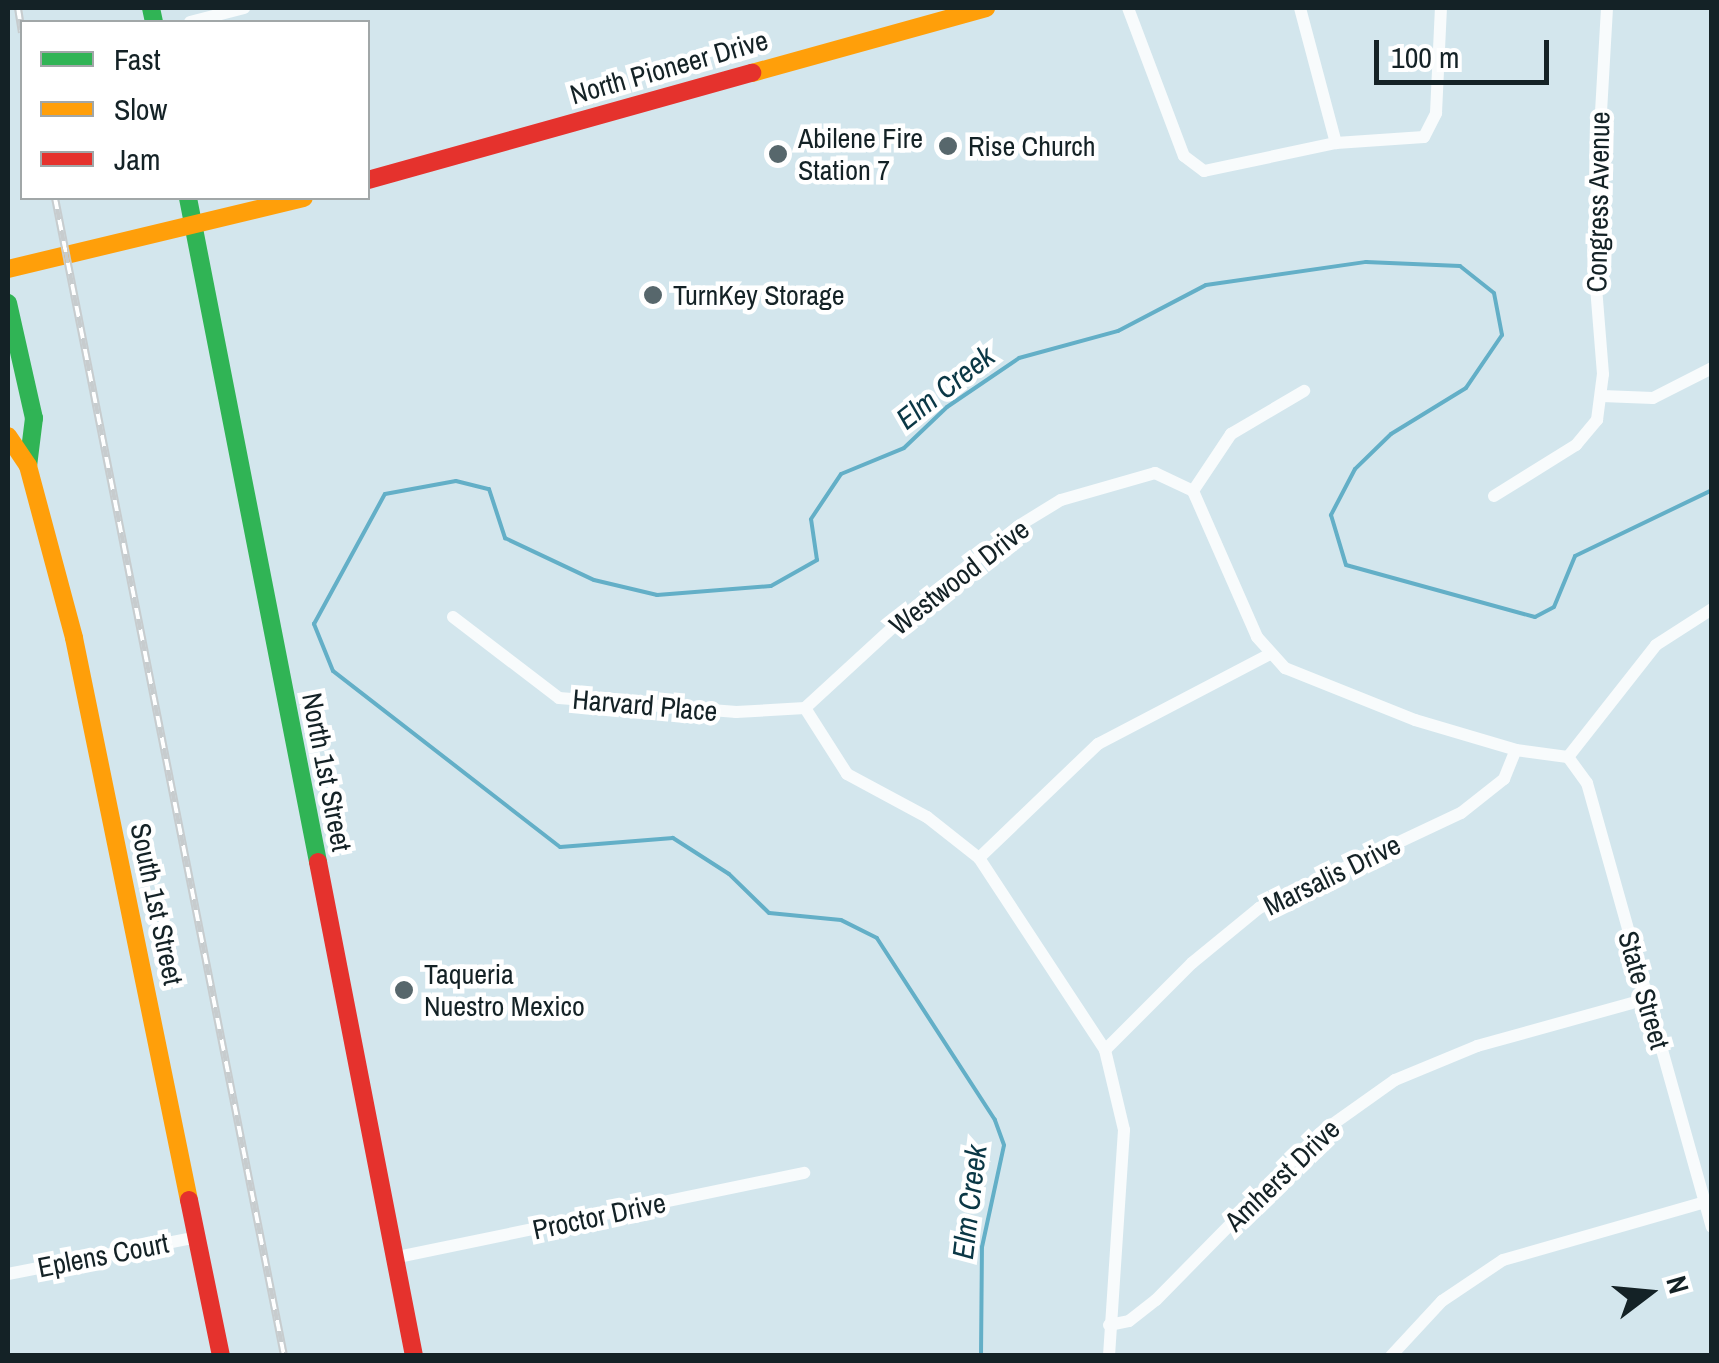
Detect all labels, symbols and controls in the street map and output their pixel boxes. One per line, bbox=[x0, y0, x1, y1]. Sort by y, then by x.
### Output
legend bbox=[20, 20, 370, 200]
scale bar bbox=[1379, 20, 1554, 82]
street label: North Pioneer Drive bbox=[566, 23, 772, 111]
text: 100 m bbox=[1391, 37, 1459, 77]
text: Fast bbox=[114, 39, 161, 79]
text: Slow bbox=[114, 89, 167, 129]
street label: Congress Avenue bbox=[1580, 111, 1616, 293]
place label: Abilene Fire Station 7 bbox=[798, 121, 923, 187]
place label: Rise Church bbox=[968, 129, 1096, 163]
marker: Rise Church bbox=[937, 135, 959, 157]
text: Jam bbox=[114, 139, 160, 179]
marker: Abilene Fire Station 7 bbox=[767, 143, 789, 165]
place label: TurnKey Storage bbox=[673, 278, 845, 312]
marker: TurnKey Storage bbox=[642, 284, 664, 306]
water label: Elm Creek bbox=[889, 337, 1001, 437]
street label: Westwood Drive bbox=[882, 512, 1036, 642]
street label: Harvard Place bbox=[571, 682, 719, 728]
street label: North 1st Street bbox=[295, 690, 359, 854]
street label: South 1st Street bbox=[123, 820, 191, 988]
street label: Marsalis Drive bbox=[1258, 827, 1406, 923]
street label: State Street bbox=[1611, 927, 1677, 1053]
place label: Taqueria Nuestro Mexico bbox=[424, 957, 585, 1023]
marker: Taqueria Nuestro Mexico bbox=[393, 979, 415, 1001]
street label: Amherst Drive bbox=[1218, 1112, 1346, 1238]
water label: Elm Creek bbox=[944, 1143, 994, 1261]
street label: Proctor Drive bbox=[529, 1186, 669, 1246]
street label: Eplens Court bbox=[35, 1226, 171, 1284]
north arrow bbox=[1599, 1243, 1699, 1343]
text: N bbox=[1657, 1272, 1698, 1298]

